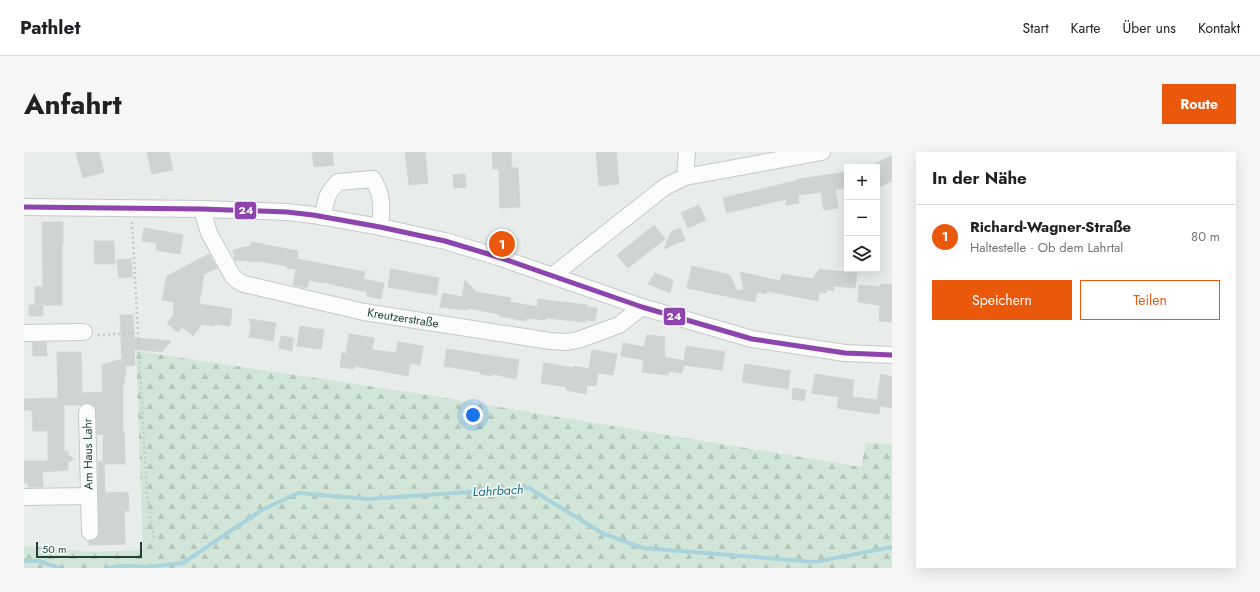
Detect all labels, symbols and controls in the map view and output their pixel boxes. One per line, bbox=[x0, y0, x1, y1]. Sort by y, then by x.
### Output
text: Pathlet bbox=[20, 14, 80, 41]
text: Start bbox=[1023, 18, 1049, 38]
text: Karte bbox=[1071, 18, 1101, 38]
text: Über uns bbox=[1123, 18, 1176, 38]
text: Kontakt bbox=[1198, 18, 1240, 38]
text: Anfahrt bbox=[24, 84, 122, 125]
button: Route bbox=[1162, 84, 1236, 124]
map controls bbox=[844, 164, 880, 272]
button: + bbox=[844, 164, 880, 200]
text: In der Nähe bbox=[932, 166, 1027, 190]
button: − bbox=[844, 200, 880, 236]
line badge: 24 bbox=[234, 201, 257, 220]
text: 24 bbox=[239, 202, 254, 218]
text: Richard-Wagner-Straße bbox=[970, 216, 1131, 238]
text: 1 bbox=[942, 227, 948, 246]
text: 80 m bbox=[1191, 227, 1220, 246]
pin: 1 bbox=[489, 229, 515, 259]
button: layers bbox=[844, 236, 880, 272]
text: Haltestelle · Ob dem Lahrtal bbox=[970, 238, 1123, 257]
button: Speichern bbox=[932, 280, 1072, 320]
button: Teilen bbox=[1080, 280, 1220, 320]
street label: Kreutzerstraße bbox=[366, 303, 440, 333]
line badge: 24 bbox=[663, 307, 686, 326]
text: 24 bbox=[667, 308, 682, 324]
your location bbox=[463, 405, 483, 425]
street label: Am Haus Lahr bbox=[78, 417, 98, 490]
water label: Lahrbach bbox=[472, 480, 524, 501]
scale bar bbox=[36, 540, 142, 559]
text: 50 m bbox=[42, 541, 67, 557]

